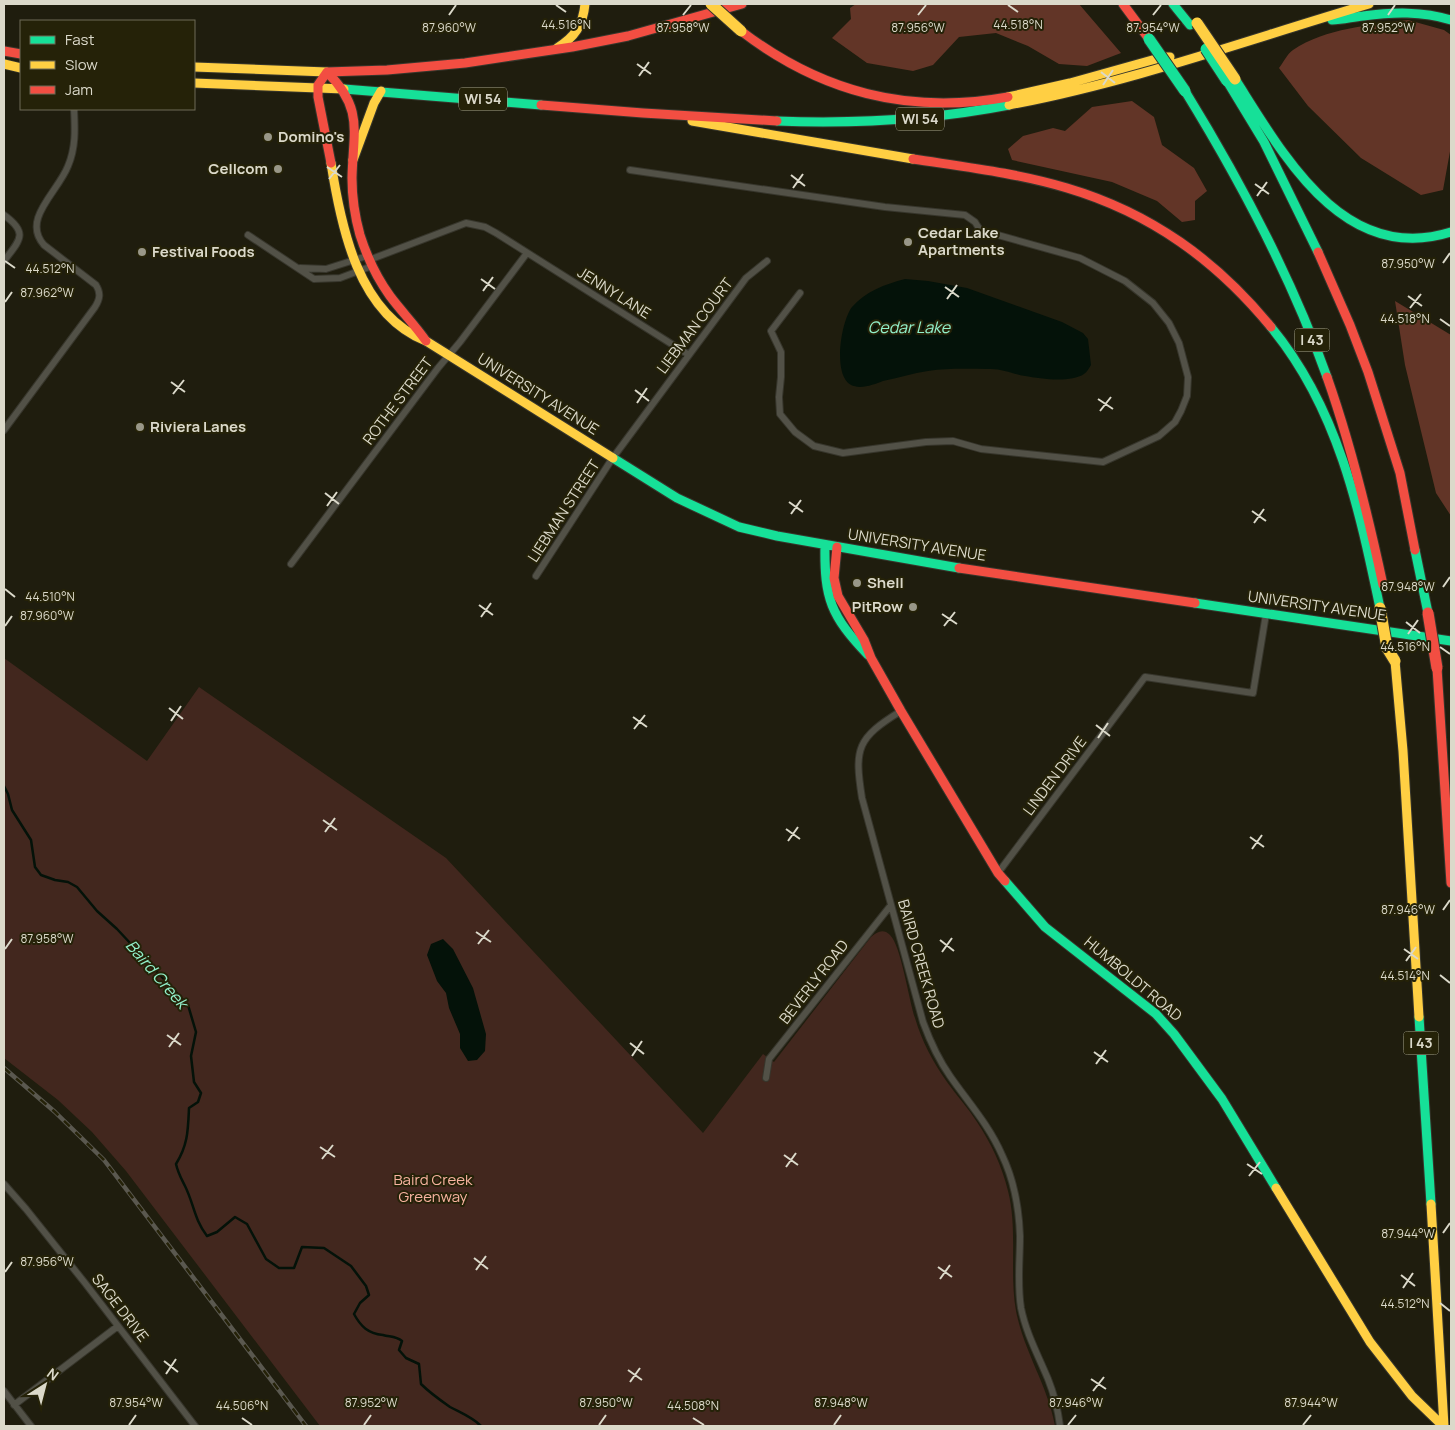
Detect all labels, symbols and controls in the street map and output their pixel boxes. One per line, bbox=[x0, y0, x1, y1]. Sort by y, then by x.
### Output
text: 44.516°N bbox=[541, 16, 591, 33]
text: 44.518°N bbox=[993, 16, 1043, 33]
text: 87.960°W bbox=[422, 19, 477, 36]
text: 87.958°W bbox=[656, 19, 710, 36]
text: 87.956°W bbox=[891, 19, 946, 36]
text: 87.954°W bbox=[1126, 19, 1180, 36]
text: 87.952°W bbox=[1362, 19, 1415, 36]
legend bbox=[20, 20, 195, 110]
text: Fast bbox=[65, 29, 94, 50]
text: Slow bbox=[65, 54, 98, 75]
text: Jam bbox=[65, 79, 93, 100]
road number: WI 54 bbox=[459, 88, 507, 110]
road number: WI 54 bbox=[896, 108, 944, 130]
place label: Domino's bbox=[278, 126, 344, 147]
marker: Domino's bbox=[262, 131, 274, 143]
place label: Cellcom bbox=[208, 158, 268, 179]
marker: Cellcom bbox=[272, 163, 284, 175]
place label: Cedar Lake Apartments bbox=[918, 222, 1005, 260]
marker: Cedar Lake Apartments bbox=[902, 236, 914, 248]
place label: Festival Foods bbox=[152, 241, 255, 262]
marker: Festival Foods bbox=[136, 246, 148, 258]
text: 87.950°W bbox=[1381, 255, 1436, 272]
text: 44.512°N bbox=[25, 260, 75, 277]
street label: JENNY LANE bbox=[574, 262, 655, 323]
street label: LIEBMAN COURT bbox=[652, 274, 738, 378]
text: 87.962°W bbox=[20, 284, 75, 301]
text: 44.518°N bbox=[1380, 310, 1430, 327]
water label: Cedar Lake bbox=[868, 316, 952, 338]
road number: I 43 bbox=[1294, 328, 1330, 352]
street label: UNIVERSITY AVENUE bbox=[473, 348, 603, 439]
street label: ROTHE STREET bbox=[358, 353, 437, 449]
place label: Riviera Lanes bbox=[150, 416, 246, 437]
marker: Riviera Lanes bbox=[134, 421, 146, 433]
street label: LIEBMAN STREET bbox=[523, 455, 605, 566]
street label: UNIVERSITY AVENUE bbox=[846, 523, 988, 566]
place label: Shell bbox=[867, 572, 904, 593]
marker: Shell bbox=[851, 577, 863, 589]
text: 87.948°W bbox=[1381, 578, 1435, 595]
street label: UNIVERSITY AVENUE bbox=[1246, 585, 1388, 626]
text: 44.510°N bbox=[25, 588, 75, 605]
place label: PitRow bbox=[852, 596, 903, 617]
marker: PitRow bbox=[907, 601, 919, 613]
text: 87.960°W bbox=[20, 607, 75, 624]
text: 44.516°N bbox=[1380, 638, 1430, 655]
street label: LINDEN DRIVE bbox=[1018, 732, 1091, 820]
street label: BAIRD CREEK ROAD bbox=[893, 897, 950, 1031]
text: 87.946°W bbox=[1381, 901, 1436, 918]
text: 87.958°W bbox=[20, 930, 74, 947]
street label: HUMBOLDT ROAD bbox=[1080, 931, 1187, 1026]
water label: Baird Creek bbox=[121, 935, 194, 1015]
street label: BEVERLY ROAD bbox=[774, 935, 853, 1028]
text: 44.514°N bbox=[1380, 967, 1430, 984]
road number: I 43 bbox=[1404, 1032, 1438, 1054]
park label: Baird Creek Greenway bbox=[393, 1169, 473, 1207]
text: 87.944°W bbox=[1381, 1225, 1436, 1242]
text: 87.956°W bbox=[20, 1253, 75, 1270]
street label: SAGE DRIVE bbox=[87, 1269, 154, 1346]
text: 44.512°N bbox=[1380, 1295, 1430, 1312]
north arrow bbox=[20, 1360, 70, 1410]
text: N bbox=[43, 1363, 63, 1385]
text: 87.954°W bbox=[109, 1394, 163, 1411]
text: 87.952°W bbox=[345, 1394, 398, 1411]
text: 87.950°W bbox=[579, 1394, 634, 1411]
text: 87.948°W bbox=[814, 1394, 868, 1411]
text: 87.946°W bbox=[1049, 1394, 1104, 1411]
text: 87.944°W bbox=[1284, 1394, 1339, 1411]
text: 44.506°N bbox=[216, 1397, 268, 1414]
text: 44.508°N bbox=[667, 1397, 719, 1414]

